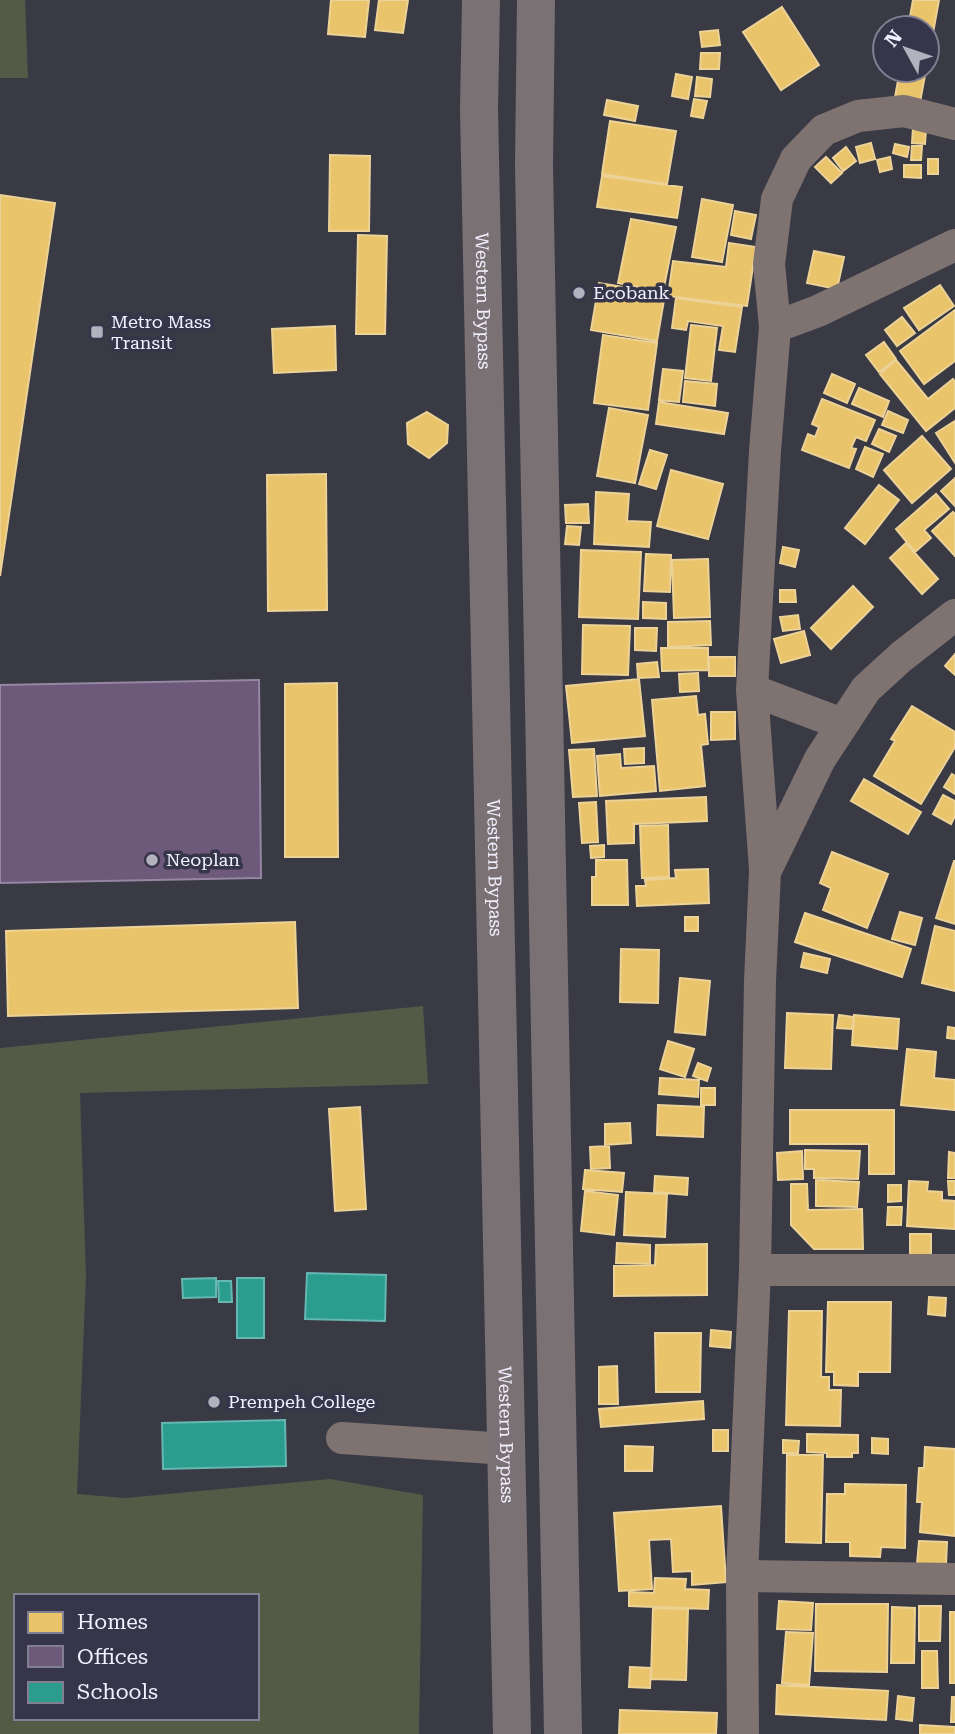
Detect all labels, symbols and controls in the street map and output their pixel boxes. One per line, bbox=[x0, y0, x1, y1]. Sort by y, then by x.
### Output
north arrow bbox=[871, 14, 941, 84]
text: N bbox=[880, 25, 907, 51]
street label: Western Bypass bbox=[472, 232, 495, 370]
place label: Ecobank bbox=[593, 282, 670, 303]
marker: Ecobank bbox=[571, 285, 587, 301]
place label: Metro Mass Transit bbox=[111, 311, 211, 353]
marker: Metro Mass Transit bbox=[89, 324, 105, 340]
street label: Western Bypass bbox=[483, 799, 507, 937]
place label: Neoplan bbox=[166, 849, 240, 870]
marker: Neoplan bbox=[144, 852, 160, 868]
street label: Western Bypass bbox=[495, 1366, 518, 1503]
place label: Prempeh College bbox=[228, 1391, 376, 1412]
marker: Prempeh College bbox=[206, 1394, 222, 1410]
legend bbox=[14, 1594, 259, 1720]
text: Homes bbox=[77, 1610, 148, 1634]
text: Offices bbox=[77, 1645, 148, 1669]
text: Schools bbox=[77, 1680, 158, 1704]

